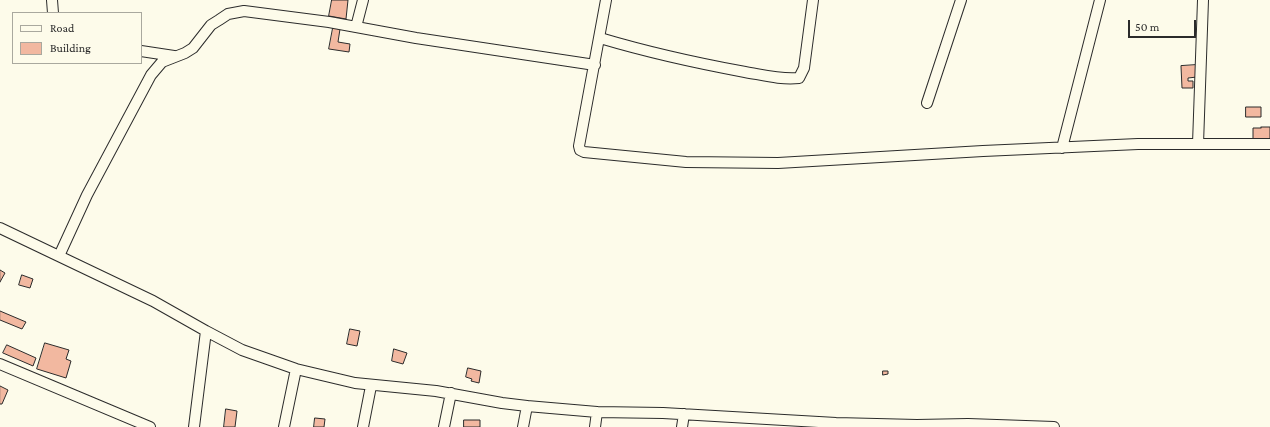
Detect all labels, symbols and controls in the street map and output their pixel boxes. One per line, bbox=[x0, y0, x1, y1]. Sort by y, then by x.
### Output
legend bbox=[12, 12, 142, 64]
scale bar bbox=[1130, 12, 1198, 38]
text: 50 m bbox=[1135, 20, 1159, 34]
text: Road bbox=[50, 21, 74, 35]
text: Building bbox=[50, 41, 91, 55]

